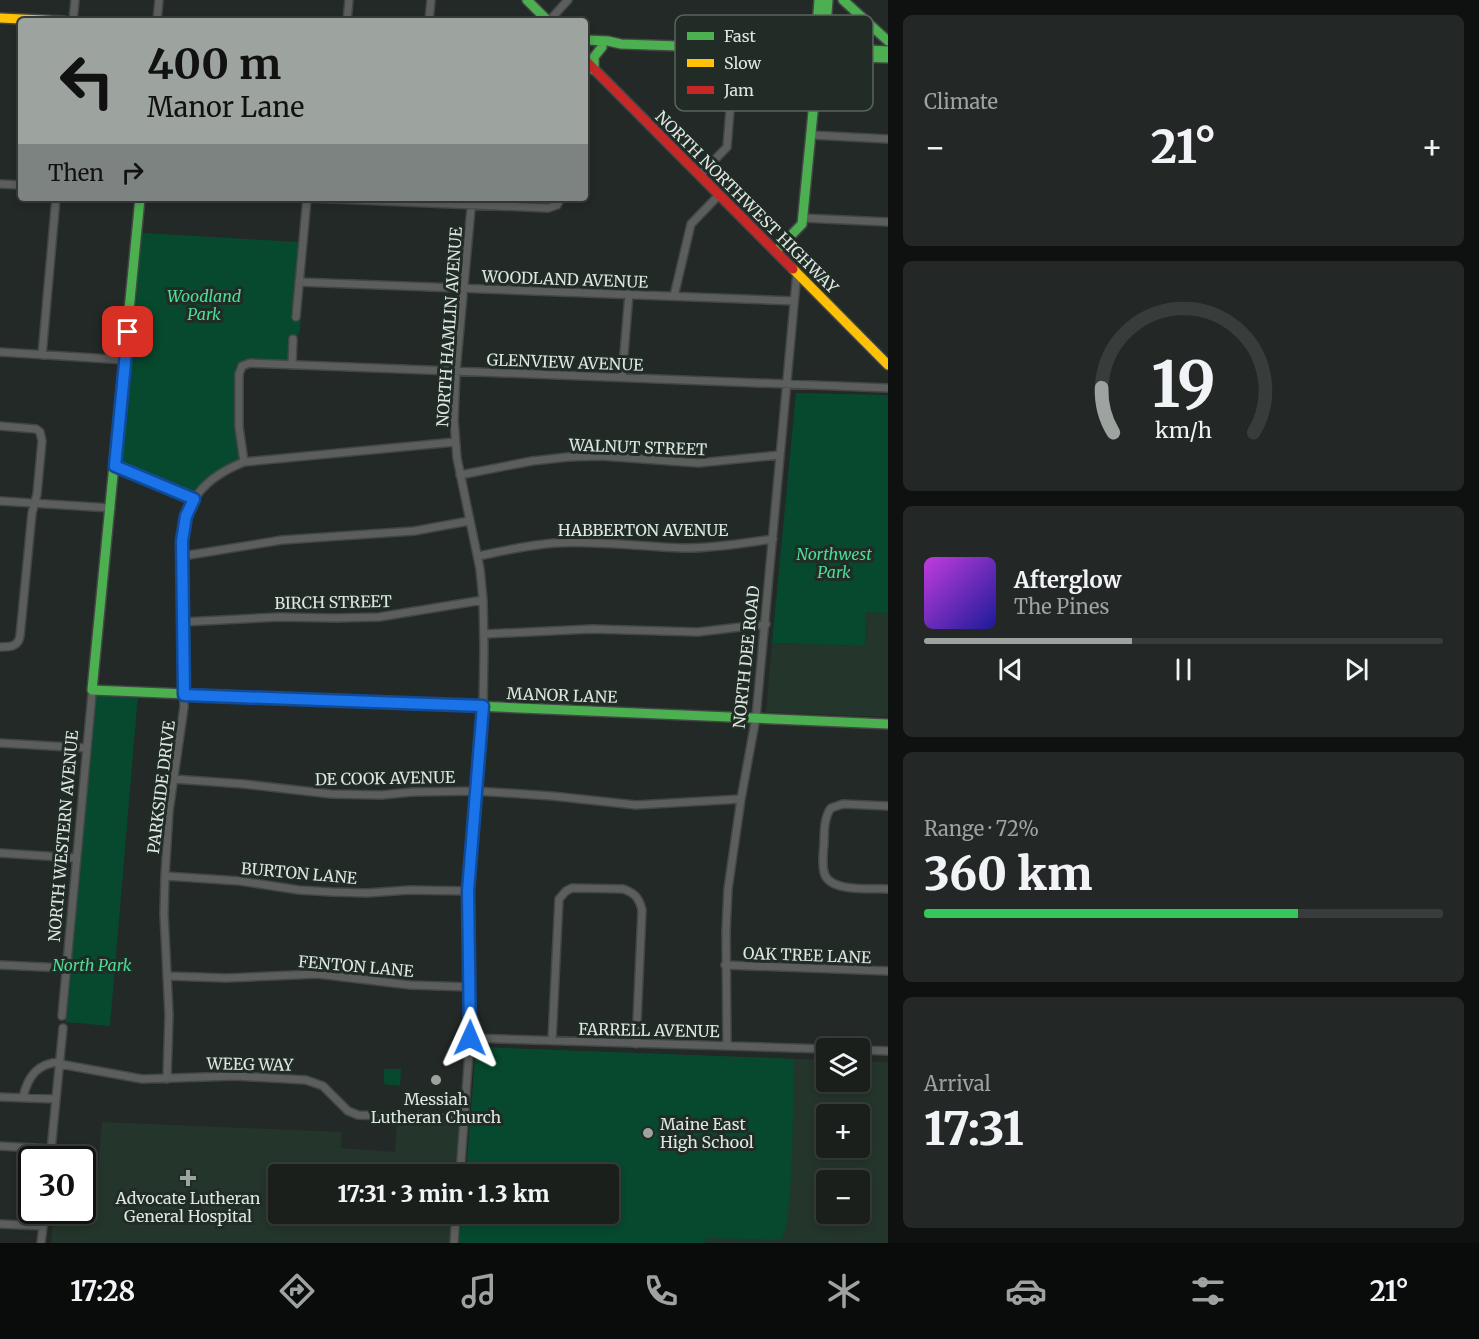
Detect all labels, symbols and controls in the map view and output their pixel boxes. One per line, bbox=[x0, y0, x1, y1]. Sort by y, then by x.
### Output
legend bbox=[675, 15, 873, 111]
text: Fast bbox=[724, 26, 757, 46]
text: 400 m bbox=[147, 38, 281, 90]
icon: left bbox=[48, 42, 126, 120]
text: Slow bbox=[724, 53, 762, 73]
text: Jam bbox=[723, 80, 754, 100]
text: Climate bbox=[924, 89, 998, 114]
text: Manor Lane bbox=[147, 90, 304, 124]
street label: NORTH NORTHWEST HIGHWAY bbox=[652, 107, 843, 298]
text: 21° bbox=[1151, 119, 1216, 175]
text: − bbox=[924, 127, 946, 168]
text: + bbox=[1421, 127, 1443, 168]
icon: right bbox=[116, 156, 149, 189]
text: Then bbox=[48, 159, 104, 187]
street label: NORTH HAMLIN AVENUE bbox=[432, 226, 466, 428]
street label: WOODLAND AVENUE bbox=[481, 266, 649, 292]
park label: Woodland Park bbox=[167, 286, 242, 324]
pin bbox=[102, 306, 153, 357]
icon: arrive bbox=[111, 315, 144, 348]
text: 19 bbox=[1151, 346, 1216, 424]
street label: GLENVIEW AVENUE bbox=[486, 349, 645, 375]
text: km/h bbox=[1155, 417, 1212, 444]
street label: WALNUT STREET bbox=[568, 435, 707, 459]
street label: HABBERTON AVENUE bbox=[558, 520, 729, 540]
park label: Northwest Park bbox=[796, 544, 872, 582]
text: Afterglow bbox=[1014, 566, 1121, 594]
street label: NORTH DEE ROAD bbox=[729, 585, 763, 729]
street label: BIRCH STREET bbox=[274, 591, 392, 613]
text: The Pines bbox=[1014, 594, 1109, 619]
icon: previous bbox=[994, 653, 1027, 686]
icon: pause bbox=[1167, 653, 1200, 686]
icon: next bbox=[1340, 653, 1373, 686]
street label: MANOR LANE bbox=[506, 683, 618, 707]
street label: PARKSIDE DRIVE bbox=[143, 719, 179, 855]
street label: NORTH WESTERN AVENUE bbox=[44, 729, 82, 943]
street label: DE COOK AVENUE bbox=[315, 767, 456, 789]
text: Range · 72% bbox=[924, 816, 1039, 841]
text: 360 km bbox=[924, 846, 1092, 902]
street label: BURTON LANE bbox=[240, 858, 359, 888]
street label: OAK TREE LANE bbox=[743, 943, 872, 967]
street label: FENTON LANE bbox=[298, 951, 415, 981]
park label: North Park bbox=[52, 955, 132, 975]
position arrow bbox=[438, 1006, 502, 1070]
street label: FARRELL AVENUE bbox=[578, 1019, 721, 1041]
map controls bbox=[816, 1038, 870, 1224]
button: layers bbox=[816, 1038, 870, 1092]
street label: WEEG WAY bbox=[205, 1053, 294, 1075]
text: Arrival bbox=[924, 1071, 991, 1096]
marker: Messiah Lutheran Church bbox=[429, 1073, 443, 1087]
place label: Messiah Lutheran Church bbox=[371, 1089, 502, 1127]
text: 17:31 bbox=[924, 1101, 1024, 1157]
button: + bbox=[816, 1104, 870, 1158]
place label: Maine East High School bbox=[660, 1114, 754, 1152]
marker: Maine East High School bbox=[641, 1126, 655, 1140]
speed limit sign: 30 bbox=[18, 1146, 96, 1224]
marker: Advocate Lutheran General Hospital bbox=[179, 1169, 197, 1187]
button: − bbox=[816, 1170, 870, 1224]
text: 17:31 · 3 min · 1.3 km bbox=[337, 1180, 550, 1208]
place label: Advocate Lutheran General Hospital bbox=[115, 1188, 261, 1226]
icon: directions bbox=[276, 1270, 318, 1312]
icon: music bbox=[458, 1270, 500, 1312]
icon: phone bbox=[640, 1270, 682, 1312]
icon: climate bbox=[823, 1270, 865, 1312]
icon: car bbox=[1005, 1270, 1047, 1312]
icon: filters bbox=[1187, 1270, 1229, 1312]
text: 17:28 bbox=[70, 1274, 135, 1308]
text: 21° bbox=[1370, 1274, 1409, 1308]

